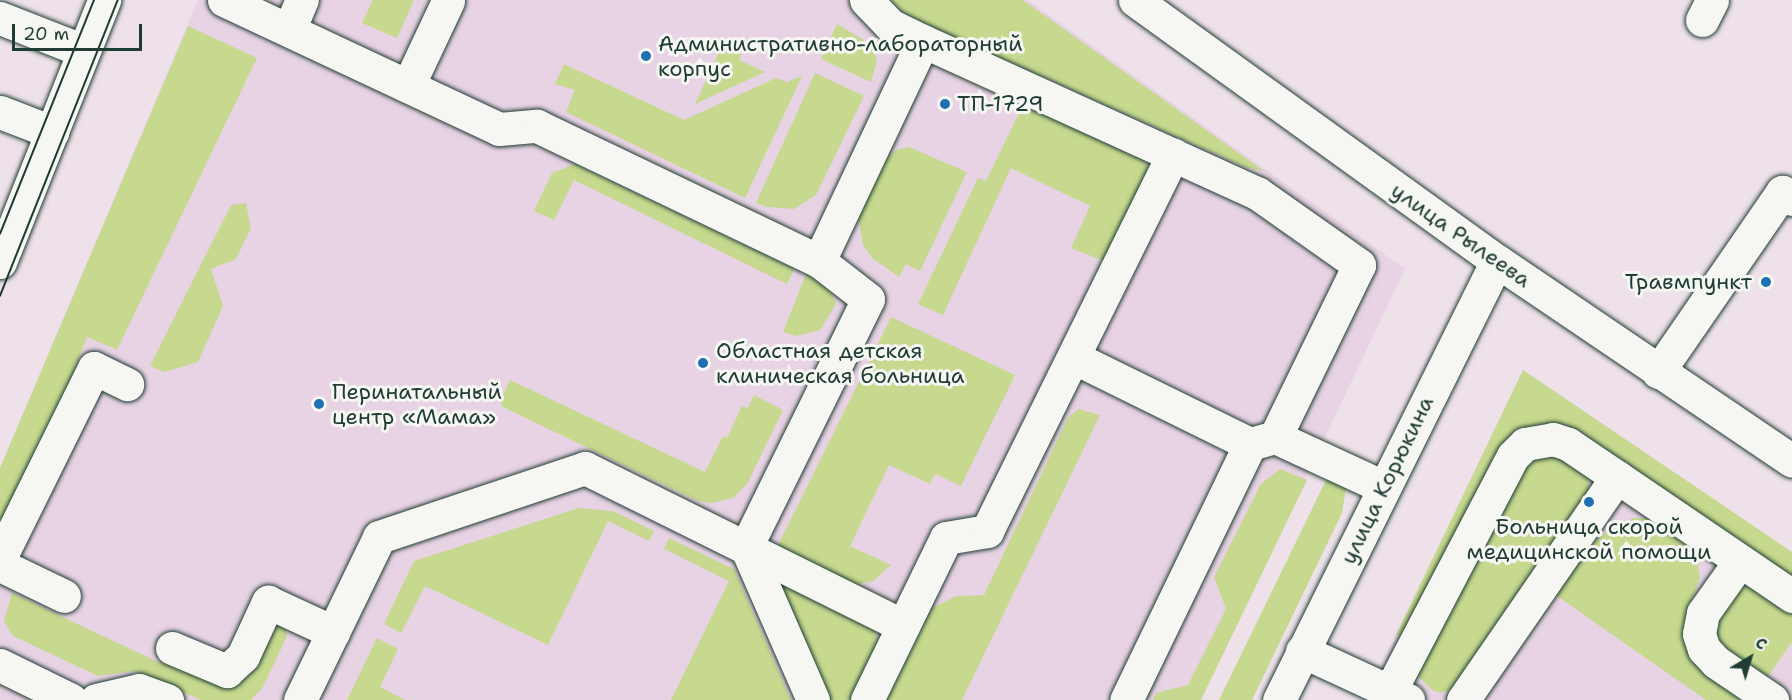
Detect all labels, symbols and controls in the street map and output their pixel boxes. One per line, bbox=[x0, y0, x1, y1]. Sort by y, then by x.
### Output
scale bar bbox=[15, 12, 146, 50]
text: 20 m bbox=[23, 22, 69, 46]
place label: Административно-лабораторный корпус bbox=[658, 30, 1023, 82]
marker: Административно-лабораторный корпус bbox=[639, 49, 653, 63]
place label: ТП-1729 bbox=[957, 91, 1044, 117]
marker: ТП-1729 bbox=[938, 97, 952, 111]
street label: улица Рылеева bbox=[1386, 177, 1536, 293]
place label: Травмпункт bbox=[1625, 269, 1752, 295]
marker: Травмпункт bbox=[1757, 273, 1775, 291]
place label: Областная детская клиническая больница bbox=[716, 337, 964, 388]
marker: Областная детская клиническая больница bbox=[694, 354, 712, 372]
place label: Перинатальный центр «Мама» bbox=[332, 378, 502, 430]
street label: улица Корюкина bbox=[1335, 392, 1439, 568]
marker: Перинатальный центр «Мама» bbox=[310, 395, 328, 413]
marker: Больница скорой медицинской помощи bbox=[1580, 493, 1598, 511]
place label: Больница скорой медицинской помощи bbox=[1467, 513, 1711, 564]
north arrow bbox=[1720, 628, 1780, 688]
text: С bbox=[1751, 632, 1772, 655]

